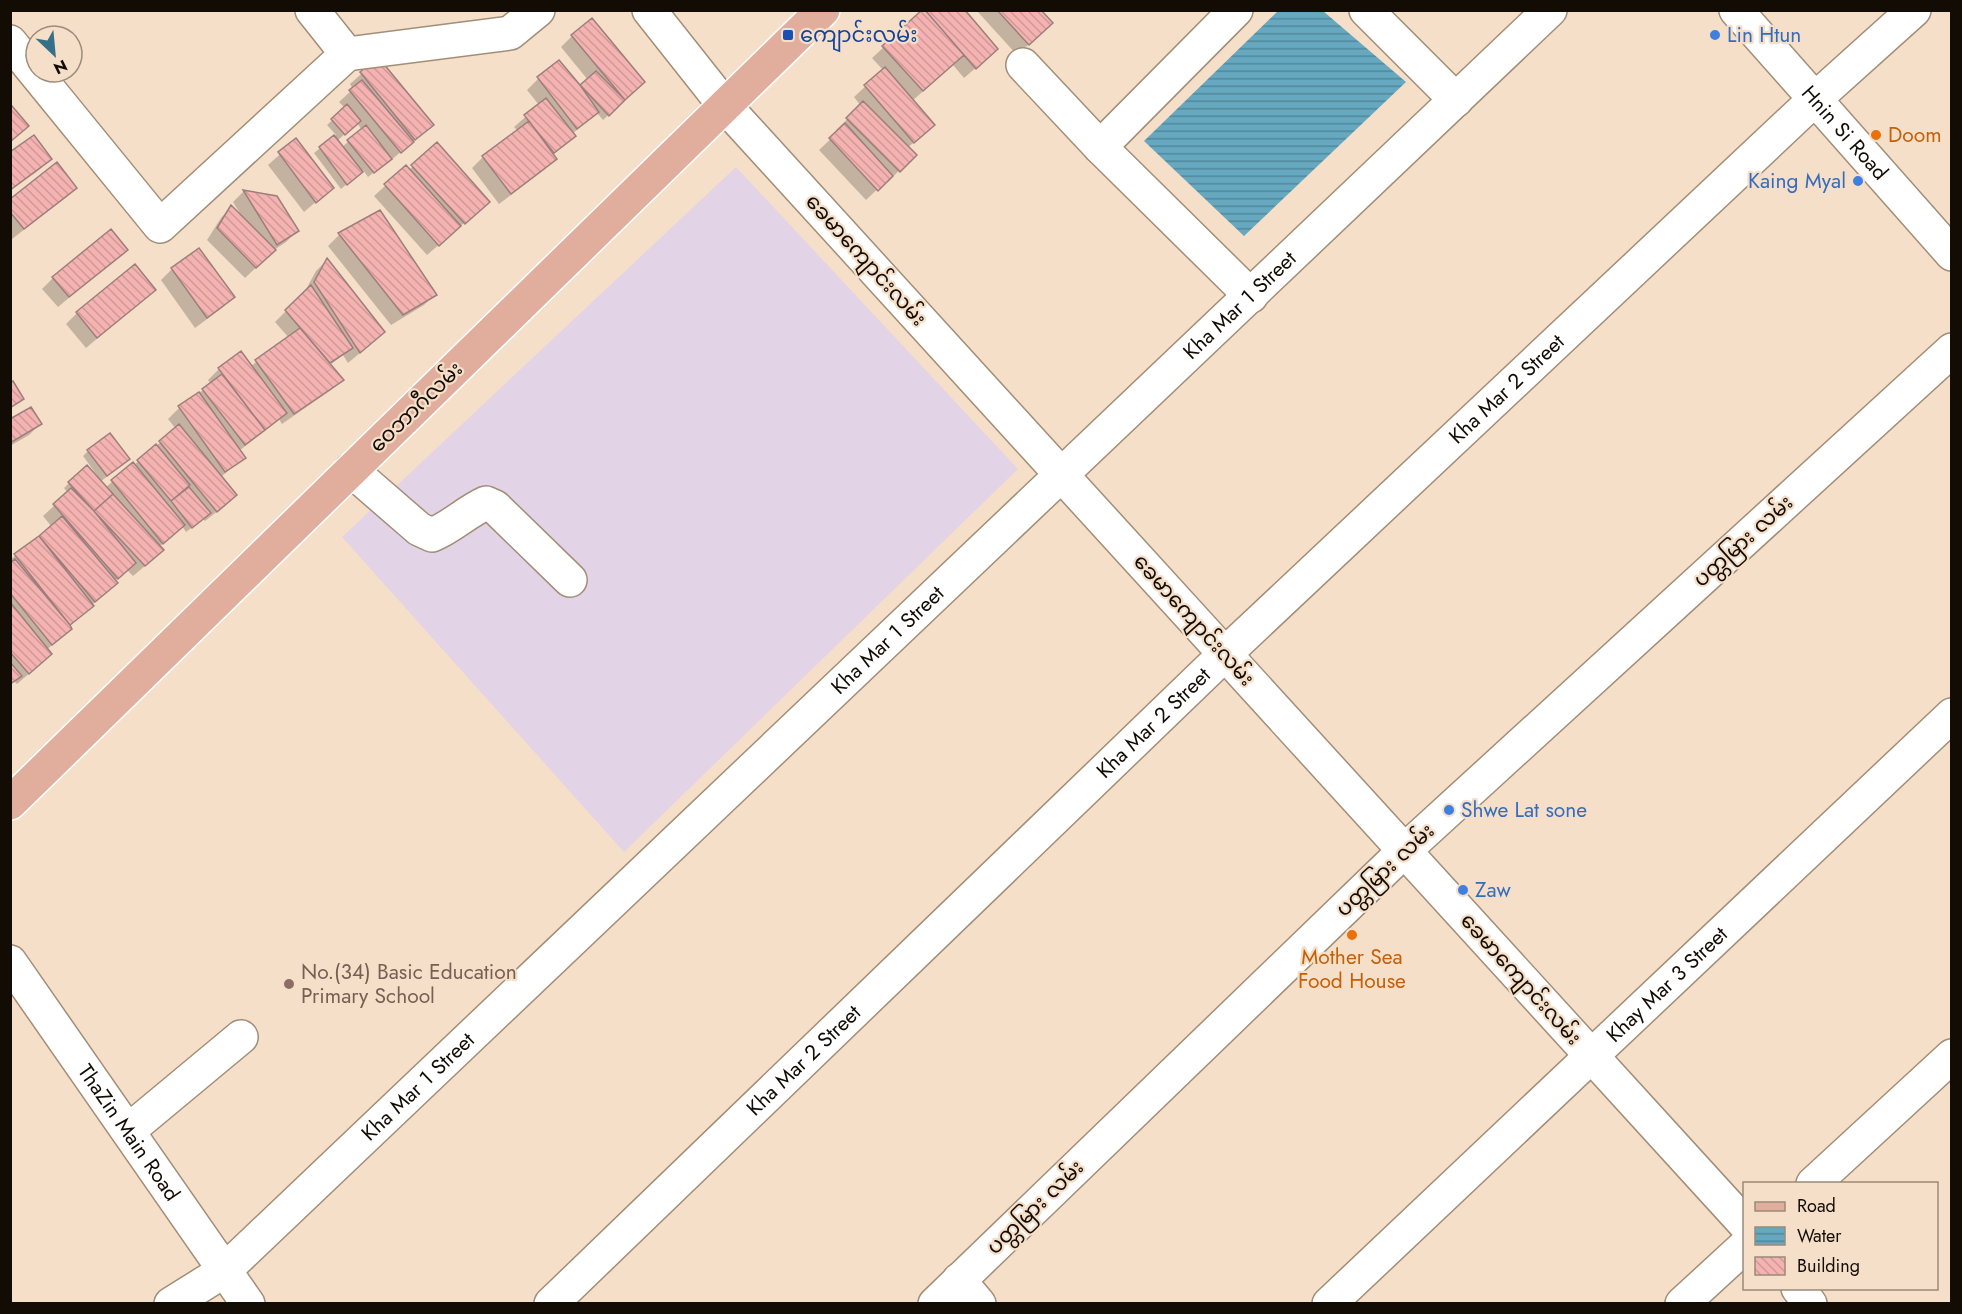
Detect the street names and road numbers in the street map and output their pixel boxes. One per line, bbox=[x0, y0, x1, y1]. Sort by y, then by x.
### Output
street label: Hnin Si Road bbox=[1795, 79, 1895, 187]
street label: ခေမာကျောင်းလမ်း bbox=[796, 187, 934, 335]
street label: Kha Mar 1 Street bbox=[1176, 244, 1303, 366]
street label: Kha Mar 2 Street bbox=[1442, 327, 1571, 451]
street label: ဝေဘာဂီလမ်း bbox=[362, 354, 469, 459]
street label: ပတ္တမြား လမ်း bbox=[1686, 487, 1801, 595]
street label: ခေမာကျောင်းလမ်း bbox=[1124, 547, 1262, 695]
street label: Kha Mar 1 Street bbox=[824, 579, 951, 701]
street label: Kha Mar 2 Street bbox=[1090, 661, 1217, 785]
street label: ပတ္တမြား လမ်း bbox=[1328, 816, 1442, 925]
street label: ခေမာကျောင်းလမ်း bbox=[1451, 906, 1589, 1054]
street label: Khay Mar 3 Street bbox=[1600, 920, 1734, 1049]
street label: Kha Mar 2 Street bbox=[740, 998, 867, 1123]
street label: Kha Mar 1 Street bbox=[355, 1025, 481, 1148]
street label: ThaZin Main Road bbox=[71, 1058, 187, 1207]
street label: ပတ္တမြား လမ်း bbox=[979, 1152, 1092, 1263]

